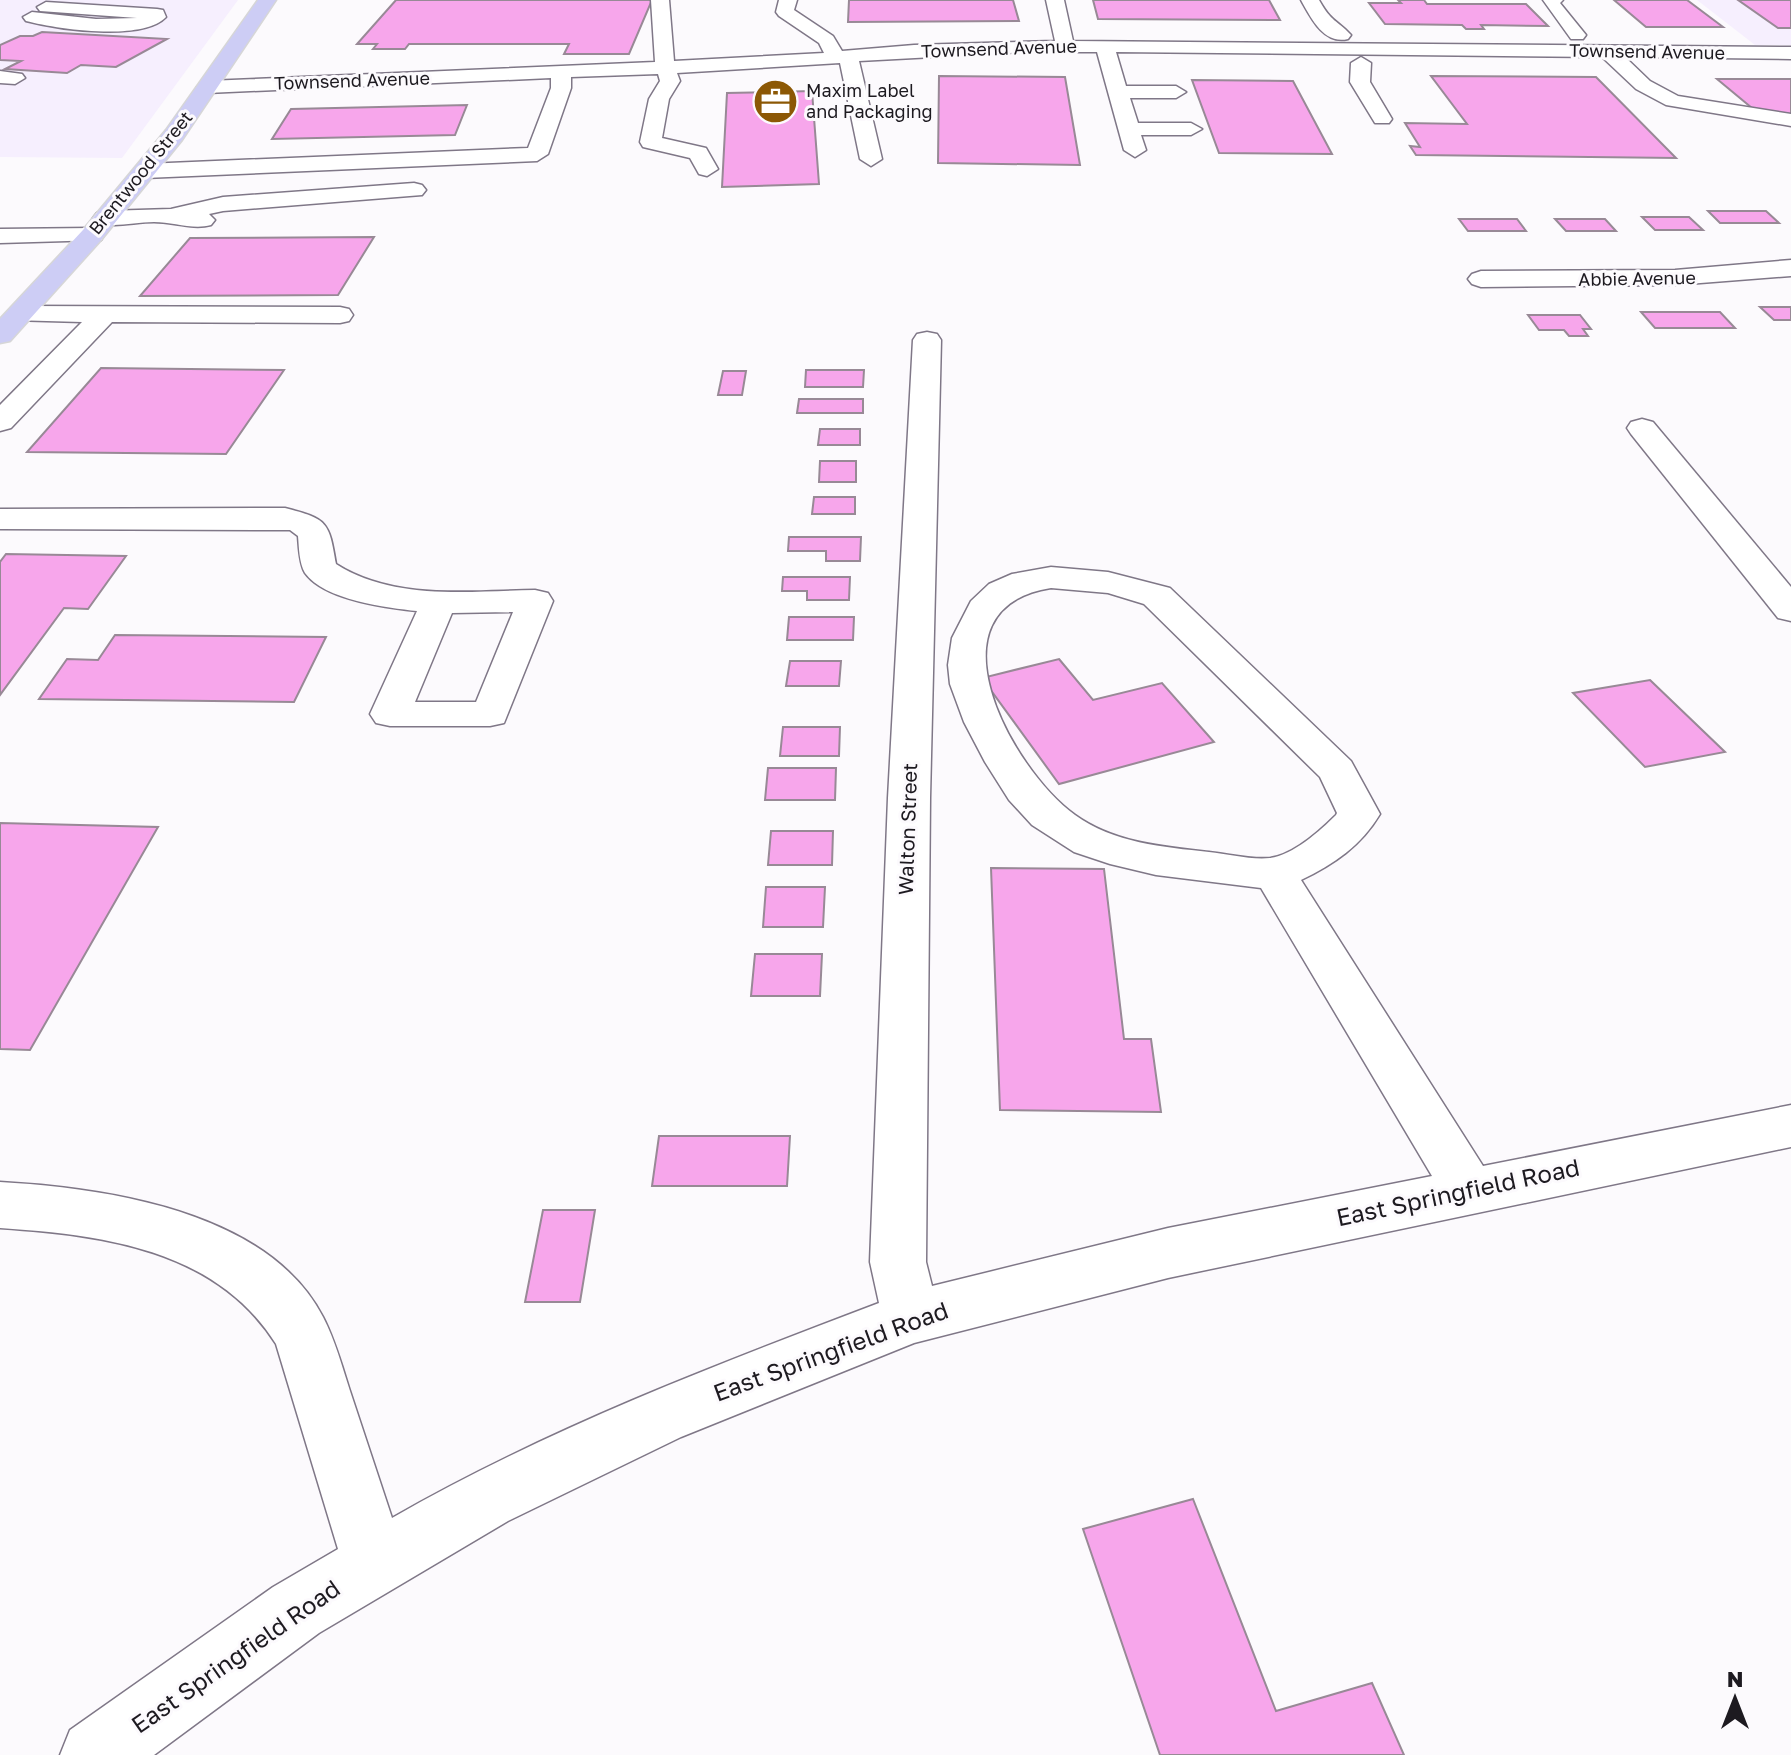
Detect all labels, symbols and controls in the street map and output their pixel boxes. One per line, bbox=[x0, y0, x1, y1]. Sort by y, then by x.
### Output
street label: Townsend Avenue bbox=[921, 34, 1077, 62]
street label: Townsend Avenue bbox=[1569, 39, 1725, 63]
street label: Townsend Avenue bbox=[274, 66, 430, 94]
office icon: Maxim Label and Packaging bbox=[751, 77, 799, 125]
place label: Maxim Label and Packaging bbox=[806, 79, 933, 122]
street label: Brentwood Street bbox=[84, 106, 197, 239]
street label: Abbie Avenue bbox=[1578, 266, 1696, 290]
street label: Walton Street bbox=[893, 762, 921, 895]
street label: East Springfield Road bbox=[1333, 1152, 1582, 1231]
street label: East Springfield Road bbox=[709, 1295, 952, 1407]
street label: East Springfield Road bbox=[125, 1573, 345, 1739]
north arrow bbox=[1695, 1659, 1775, 1739]
text: N bbox=[1727, 1665, 1743, 1692]

